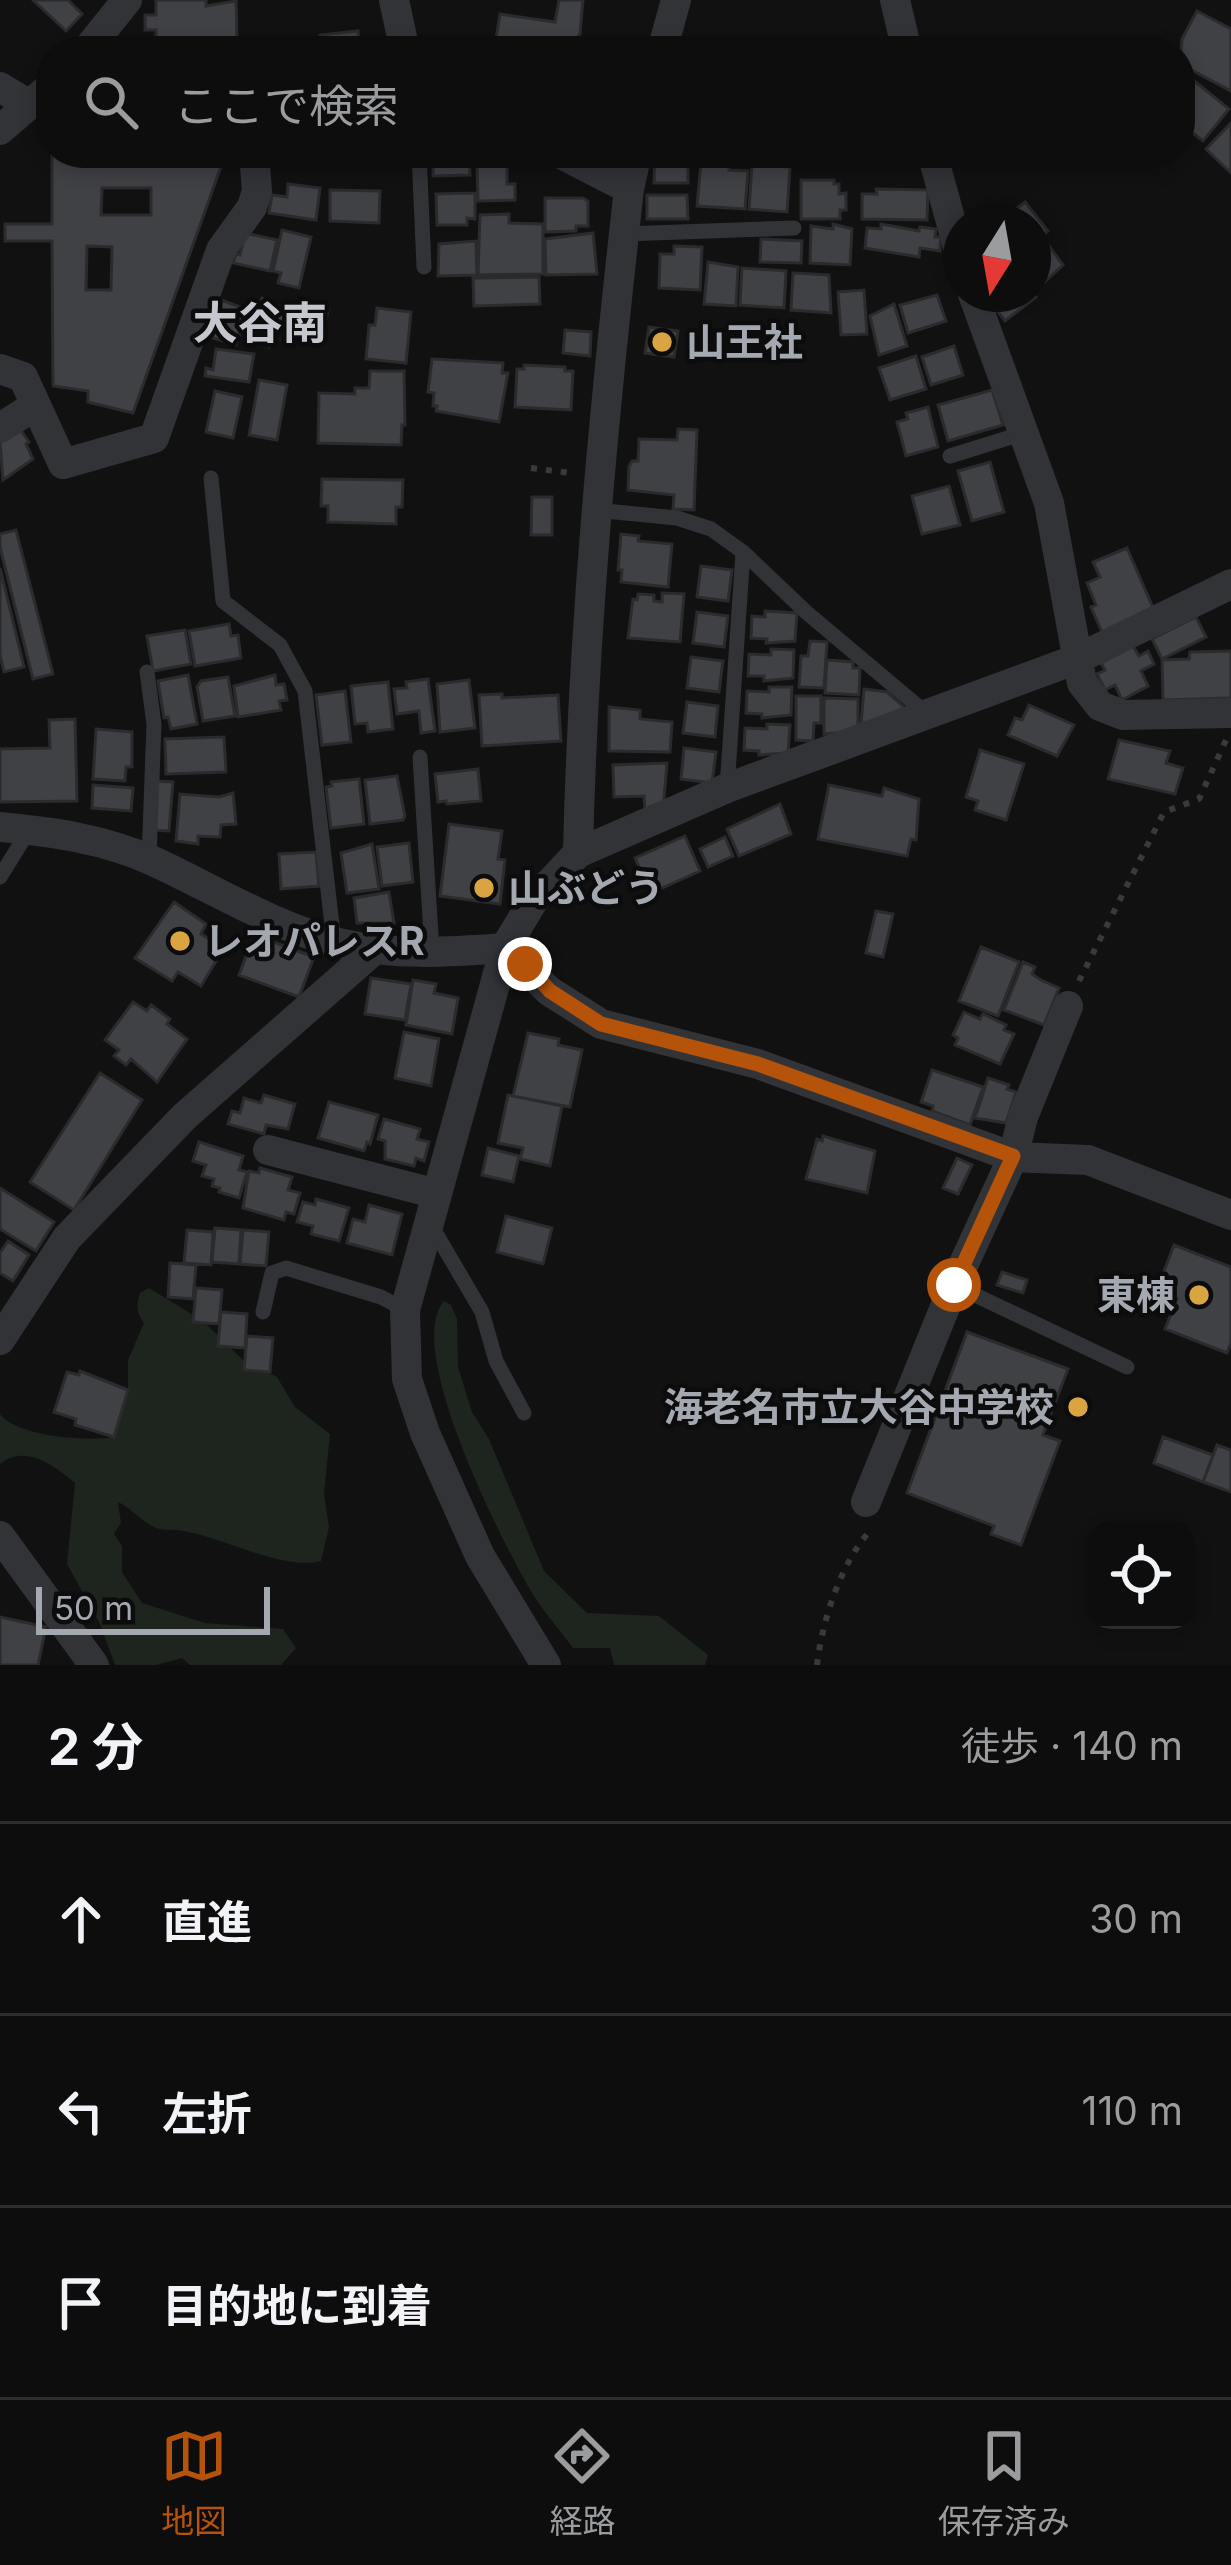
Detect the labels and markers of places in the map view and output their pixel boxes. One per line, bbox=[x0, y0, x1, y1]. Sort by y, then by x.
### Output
place label: 山王社 bbox=[686, 318, 803, 365]
marker: 山王社 bbox=[649, 329, 675, 355]
place label: 山ぶどう bbox=[508, 864, 664, 911]
marker: 山ぶどう bbox=[471, 875, 497, 901]
place label: レオパレスR bbox=[204, 917, 425, 964]
marker: レオパレスR bbox=[167, 928, 193, 954]
place label: 東棟 bbox=[1097, 1271, 1175, 1318]
marker: 東棟 bbox=[1186, 1282, 1212, 1308]
place label: 海老名市立大谷中学校 bbox=[664, 1383, 1054, 1430]
marker: 海老名市立大谷中学校 bbox=[1065, 1394, 1091, 1420]

